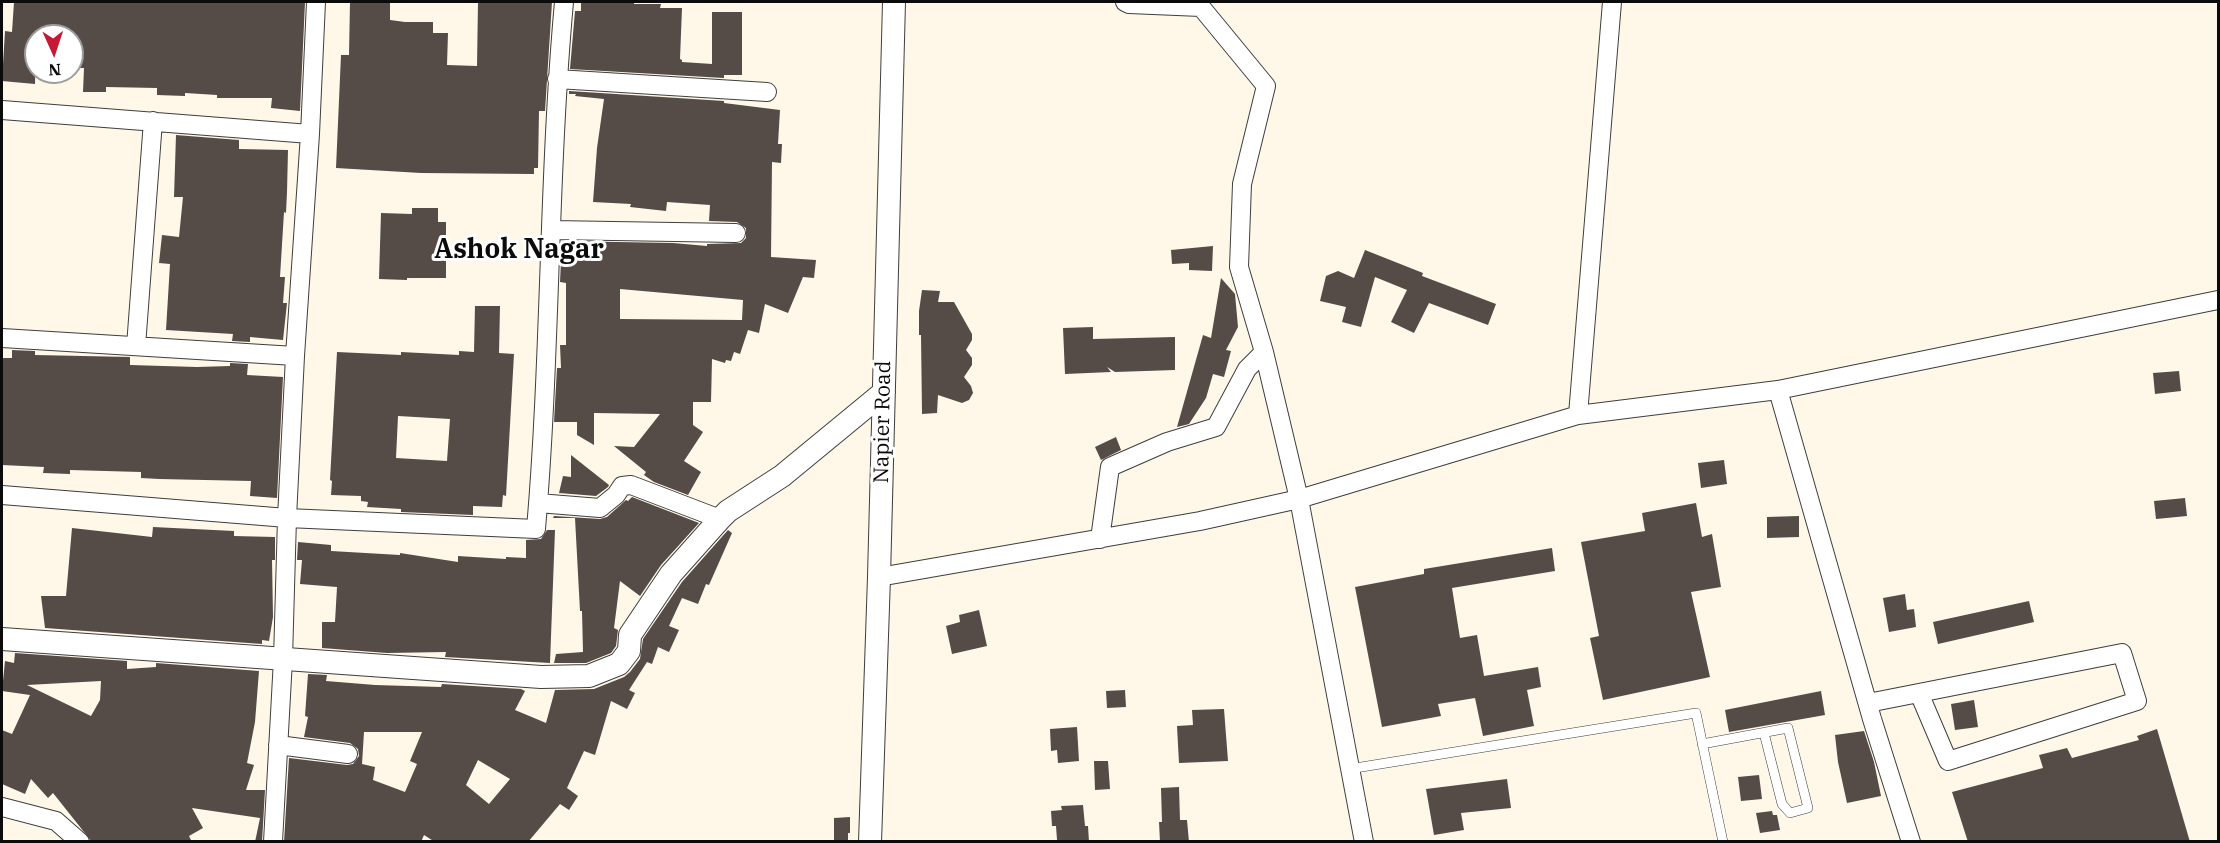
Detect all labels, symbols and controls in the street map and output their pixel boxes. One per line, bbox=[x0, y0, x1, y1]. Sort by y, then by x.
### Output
north arrow bbox=[24, 24, 84, 84]
text: N bbox=[48, 60, 62, 80]
district label: Ashok Nagar bbox=[434, 234, 604, 266]
street label: Napier Road bbox=[869, 360, 897, 484]

